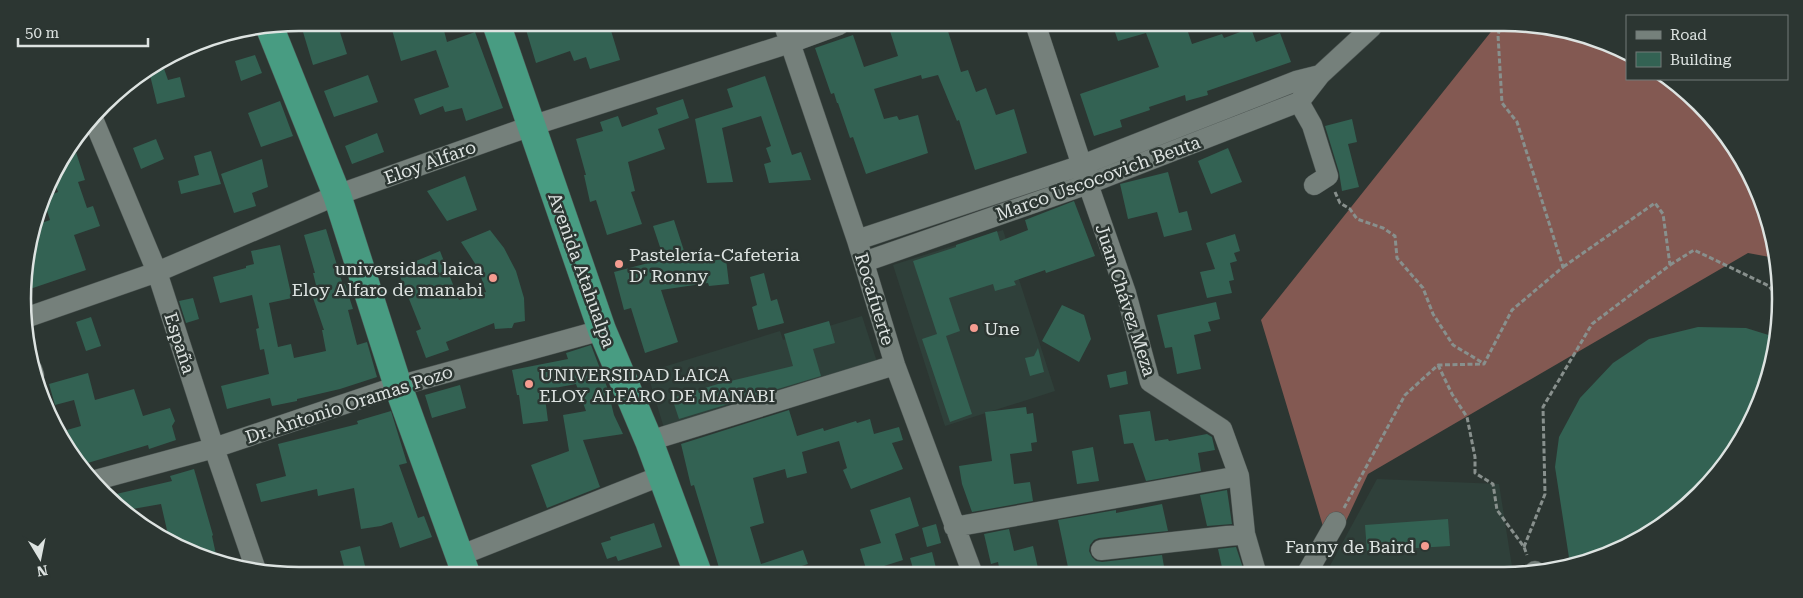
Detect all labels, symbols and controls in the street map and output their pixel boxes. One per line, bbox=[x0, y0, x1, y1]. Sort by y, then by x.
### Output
scale bar bbox=[18, 15, 148, 47]
legend bbox=[1626, 15, 1788, 80]
text: 50 m bbox=[25, 24, 60, 42]
text: Road bbox=[1670, 26, 1707, 44]
text: Building bbox=[1670, 51, 1732, 69]
street label: Marco Uscocovich Beuta bbox=[993, 131, 1203, 225]
street label: Eloy Alfaro bbox=[381, 136, 479, 188]
street label: Avenida Atahualpa bbox=[544, 190, 620, 351]
street label: Juan Chávez Meza bbox=[1091, 221, 1161, 379]
place label: Pastelería-Cafeteria D' Ronny bbox=[629, 244, 800, 286]
street label: Rocafuerte bbox=[851, 250, 899, 348]
place label: universidad laica Eloy Alfaro de manabi bbox=[291, 258, 483, 300]
marker: Pastelería-Cafeteria D' Ronny bbox=[613, 258, 625, 270]
marker: universidad laica Eloy Alfaro de manabi bbox=[487, 272, 499, 284]
street label: España bbox=[160, 310, 200, 376]
place label: Une bbox=[984, 318, 1020, 339]
marker: Une bbox=[968, 322, 980, 334]
street label: Dr. Antonio Oramas Pozo bbox=[243, 361, 455, 447]
place label: UNIVERSIDAD LAICA ELOY ALFARO DE MANABI bbox=[539, 364, 775, 406]
marker: UNIVERSIDAD LAICA ELOY ALFARO DE MANABI bbox=[523, 378, 535, 390]
north arrow bbox=[15, 533, 65, 583]
place label: Fanny de Baird bbox=[1285, 536, 1415, 557]
marker: Fanny de Baird bbox=[1419, 540, 1431, 552]
text: N bbox=[35, 562, 49, 580]

